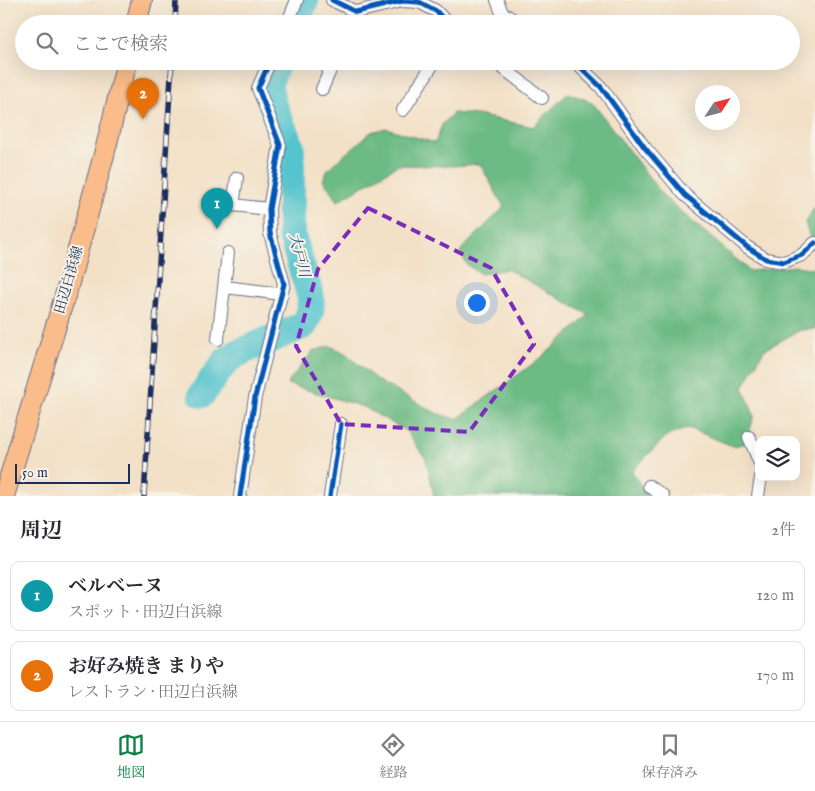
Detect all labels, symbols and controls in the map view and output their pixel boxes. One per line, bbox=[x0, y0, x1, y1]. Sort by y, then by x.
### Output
search box bbox=[15, 15, 800, 70]
icon: search bbox=[33, 29, 61, 57]
text: ここで検索 bbox=[73, 33, 168, 57]
pin: 2 bbox=[127, 78, 159, 119]
north arrow bbox=[695, 85, 740, 130]
pin: 1 bbox=[201, 188, 233, 229]
water label: 大戸川 bbox=[284, 231, 315, 281]
street label: 田辺白浜線 bbox=[51, 244, 87, 316]
your location bbox=[464, 290, 490, 316]
map controls bbox=[755, 436, 800, 481]
button: layers bbox=[755, 436, 800, 481]
scale bar bbox=[15, 461, 130, 484]
text: 50 m bbox=[22, 464, 48, 482]
text: 周辺 bbox=[20, 518, 62, 545]
text: 2件 bbox=[771, 521, 795, 541]
text: ベルベーヌ bbox=[68, 575, 163, 599]
text: 1 bbox=[34, 586, 40, 606]
text: 120 m bbox=[757, 586, 794, 606]
text: スポット · 田辺白浜線 bbox=[68, 603, 223, 623]
text: お好み焼き まりや bbox=[68, 655, 224, 679]
text: 2 bbox=[33, 666, 41, 686]
text: 170 m bbox=[757, 666, 794, 686]
text: レストラン · 田辺白浜線 bbox=[68, 683, 238, 703]
tab: 地図 bbox=[117, 731, 145, 782]
tab: 経路 bbox=[379, 731, 407, 782]
tab: 保存済み bbox=[642, 731, 698, 782]

